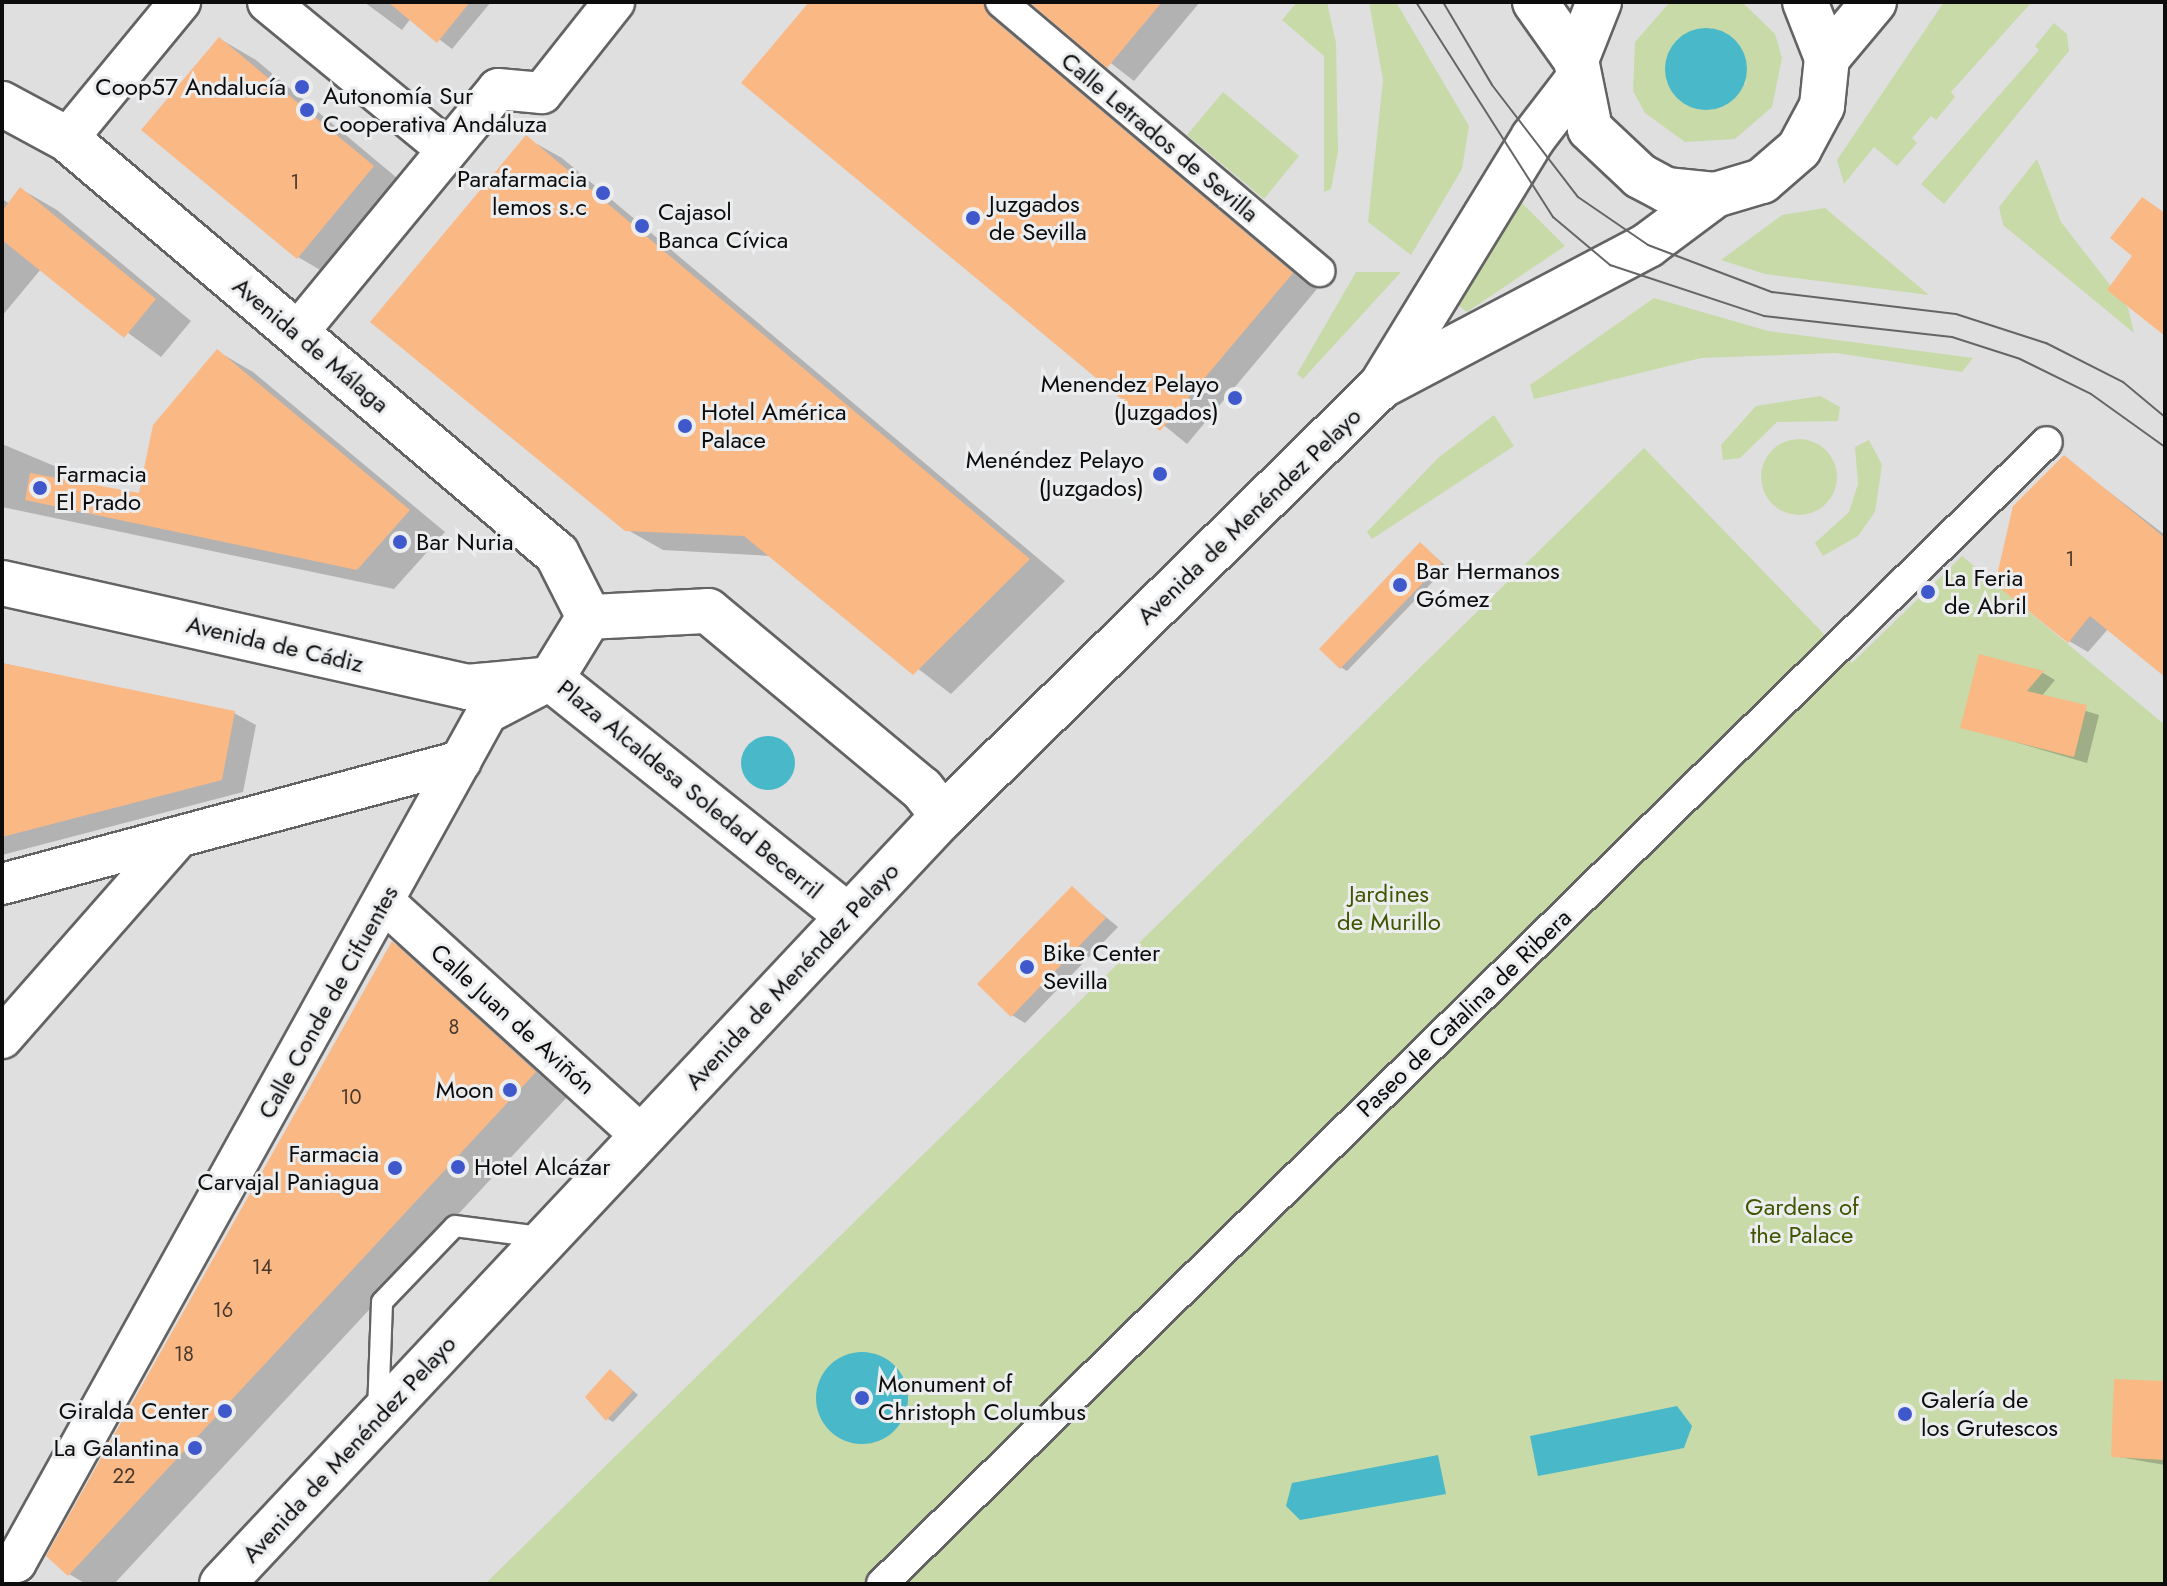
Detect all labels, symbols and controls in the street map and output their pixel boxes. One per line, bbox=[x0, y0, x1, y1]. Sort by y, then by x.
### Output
street label: Calle Letrados de Sevilla bbox=[1055, 46, 1265, 228]
place label: Coop57 Andalucía bbox=[95, 73, 286, 101]
marker: Coop57 Andalucía bbox=[293, 78, 311, 96]
place label: Autonomía Sur Cooperativa Andaluza bbox=[323, 82, 547, 138]
marker: Autonomía Sur Cooperativa Andaluza bbox=[298, 101, 316, 119]
place label: Parafarmacia lemos s.c bbox=[457, 165, 587, 221]
house number: 1 bbox=[291, 170, 299, 194]
marker: Parafarmacia lemos s.c bbox=[594, 184, 612, 202]
place label: Juzgados de Sevilla bbox=[989, 190, 1087, 246]
place label: Cajasol Banca Cívica bbox=[658, 198, 788, 254]
marker: Juzgados de Sevilla bbox=[964, 209, 982, 227]
marker: Cajasol Banca Cívica bbox=[633, 217, 651, 235]
street label: Avenida de Málaga bbox=[227, 271, 395, 419]
place label: Menendez Pelayo (Juzgados) bbox=[1041, 370, 1219, 426]
marker: Menendez Pelayo (Juzgados) bbox=[1226, 389, 1244, 407]
place label: Hotel América Palace bbox=[701, 398, 847, 454]
street label: Avenida de Menéndez Pelayo bbox=[1131, 401, 1367, 631]
marker: Hotel América Palace bbox=[676, 417, 694, 435]
place label: Menéndez Pelayo (Juzgados) bbox=[966, 446, 1144, 502]
place label: Farmacia El Prado bbox=[56, 460, 147, 516]
marker: Menéndez Pelayo (Juzgados) bbox=[1151, 465, 1169, 483]
marker: Farmacia El Prado bbox=[31, 479, 49, 497]
place label: Bar Nuria bbox=[416, 528, 514, 556]
marker: Bar Nuria bbox=[391, 533, 409, 551]
house number: 1 bbox=[2066, 547, 2074, 571]
place label: Bar Hermanos Gómez bbox=[1416, 557, 1560, 613]
place label: La Feria de Abril bbox=[1944, 564, 2027, 620]
marker: Bar Hermanos Gómez bbox=[1391, 576, 1409, 594]
marker: La Feria de Abril bbox=[1919, 583, 1937, 601]
street label: Avenida de Cádiz bbox=[184, 610, 366, 678]
street label: Plaza Alcaldesa Soledad Becerril bbox=[552, 673, 828, 905]
street label: Avenida de Menéndez Pelayo bbox=[679, 856, 905, 1096]
street label: Calle Conde de Cifuentes bbox=[252, 880, 404, 1124]
park label: Jardines de Murillo bbox=[1337, 880, 1441, 936]
street label: Paseo de Catalina de Ribera bbox=[1351, 903, 1577, 1123]
street label: Calle Juan de Aviñón bbox=[425, 938, 601, 1100]
place label: Bike Center Sevilla bbox=[1043, 939, 1160, 995]
marker: Bike Center Sevilla bbox=[1018, 958, 1036, 976]
house number: 8 bbox=[449, 1015, 459, 1039]
place label: Moon bbox=[436, 1076, 494, 1104]
marker: Moon bbox=[501, 1081, 519, 1099]
house number: 10 bbox=[341, 1085, 361, 1109]
place label: Farmacia Carvajal Paniagua bbox=[198, 1140, 379, 1196]
place label: Hotel Alcázar bbox=[474, 1153, 610, 1181]
marker: Hotel Alcázar bbox=[449, 1158, 467, 1176]
marker: Farmacia Carvajal Paniagua bbox=[386, 1159, 404, 1177]
park label: Gardens of the Palace bbox=[1745, 1193, 1859, 1249]
house number: 14 bbox=[252, 1255, 272, 1279]
house number: 16 bbox=[213, 1298, 233, 1322]
street label: Avenida de Menéndez Pelayo bbox=[236, 1329, 462, 1569]
house number: 18 bbox=[174, 1342, 194, 1366]
place label: Monument of Christoph Columbus bbox=[878, 1370, 1086, 1426]
place label: Galería de los Grutescos bbox=[1921, 1386, 2058, 1442]
marker: Monument of Christoph Columbus bbox=[853, 1389, 871, 1407]
place label: Giralda Center bbox=[59, 1397, 209, 1425]
marker: Giralda Center bbox=[216, 1402, 234, 1420]
marker: Galería de los Grutescos bbox=[1896, 1405, 1914, 1423]
place label: La Galantina bbox=[54, 1434, 179, 1462]
marker: La Galantina bbox=[186, 1439, 204, 1457]
house number: 22 bbox=[113, 1464, 135, 1488]

